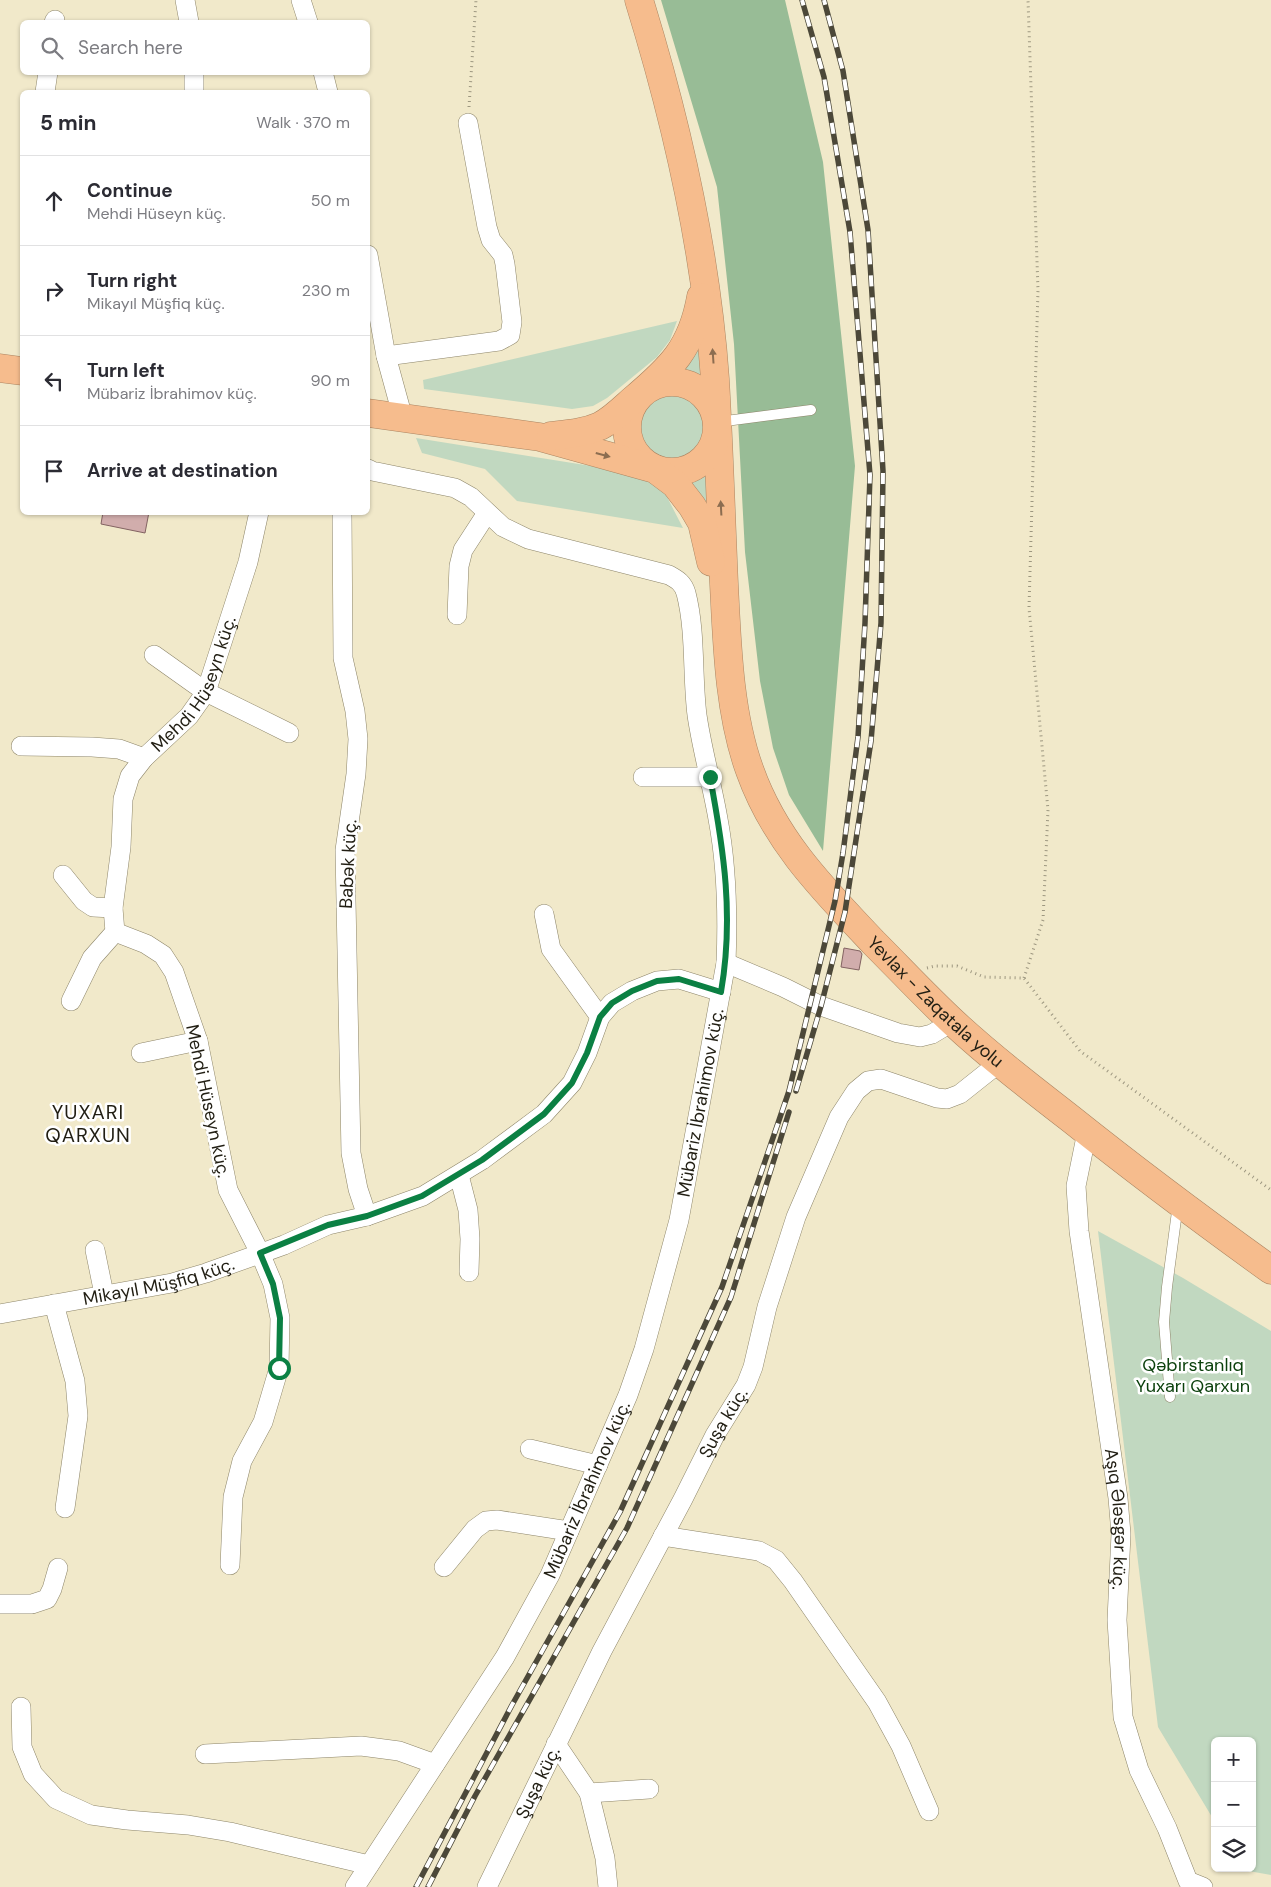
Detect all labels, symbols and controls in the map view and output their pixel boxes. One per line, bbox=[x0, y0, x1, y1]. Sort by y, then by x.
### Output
search box bbox=[20, 20, 370, 75]
icon: search bbox=[38, 34, 66, 62]
text: Search here bbox=[78, 35, 183, 60]
text: 5 min bbox=[40, 109, 96, 137]
text: Walk · 370 m bbox=[256, 112, 350, 133]
text: Continue bbox=[87, 178, 173, 203]
icon: ahead bbox=[40, 187, 68, 215]
text: 50 m bbox=[311, 190, 350, 211]
text: Mehdi Hüseyn küç. bbox=[87, 203, 226, 224]
text: Turn right bbox=[87, 268, 177, 293]
icon: right bbox=[40, 277, 68, 305]
text: 230 m bbox=[302, 280, 350, 301]
text: Mikayıl Müşfiq küç. bbox=[87, 293, 225, 314]
one-way arrow bbox=[709, 348, 717, 364]
text: Turn left bbox=[87, 358, 165, 383]
icon: left bbox=[40, 367, 68, 395]
text: 90 m bbox=[310, 370, 350, 391]
text: Mübariz İbrahimov küç. bbox=[87, 383, 257, 404]
one-way arrow bbox=[596, 451, 611, 459]
icon: arrive bbox=[40, 457, 68, 485]
text: Arrive at destination bbox=[87, 458, 278, 483]
one-way arrow bbox=[716, 500, 724, 516]
street label: Mehdi Hüseyn küç. bbox=[146, 613, 242, 757]
route end bbox=[699, 766, 722, 789]
street label: Babək küç. bbox=[334, 819, 362, 909]
street label: Yevlax - Zaqatala yolu bbox=[862, 931, 1009, 1073]
street label: Mübariz İbrahimov küç. bbox=[671, 1006, 729, 1199]
street label: Mehdi Hüseyn küç. bbox=[180, 1022, 236, 1180]
district label: YUXARI QARXUN bbox=[45, 1099, 131, 1148]
street label: Mikayıl Müşfiq küç. bbox=[81, 1252, 238, 1311]
park label: Qəbirstanlıq Yuxarı Qarxun bbox=[1136, 1353, 1250, 1398]
route start bbox=[268, 1357, 291, 1380]
street label: Şuşa küç. bbox=[693, 1383, 753, 1462]
street label: Mübariz İbrahimov küç. bbox=[538, 1397, 636, 1582]
street label: Aşıq Ələsgər küç. bbox=[1099, 1447, 1133, 1591]
map controls bbox=[1211, 1737, 1256, 1872]
button: + bbox=[1211, 1737, 1256, 1782]
street label: Şuşa küç. bbox=[510, 1743, 566, 1823]
button: − bbox=[1211, 1782, 1256, 1827]
button: layers bbox=[1211, 1827, 1256, 1872]

